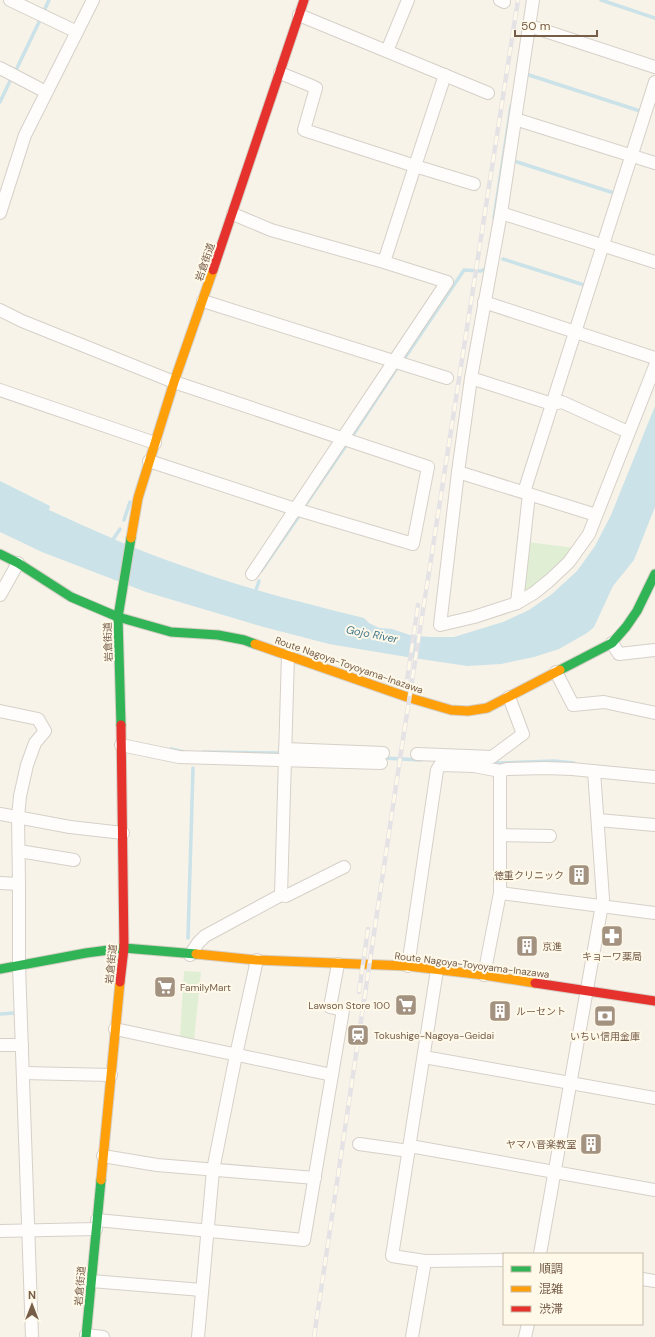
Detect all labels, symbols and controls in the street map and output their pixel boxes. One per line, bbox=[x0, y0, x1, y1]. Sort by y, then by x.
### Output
scale bar bbox=[515, 12, 597, 38]
text: 50 m bbox=[521, 18, 550, 34]
street label: 岩倉街道 bbox=[192, 241, 218, 283]
street label: 岩倉街道 bbox=[101, 622, 115, 662]
water label: Gojo River bbox=[345, 622, 400, 646]
street label: Route Nagoya-Toyoyama-Inazawa bbox=[273, 633, 425, 697]
building icon: 徳重クリニック bbox=[566, 862, 592, 888]
place label: 徳重クリニック bbox=[494, 869, 564, 882]
pharmacy icon: キョーワ薬局 bbox=[599, 923, 625, 949]
building icon: 京進 bbox=[514, 933, 540, 959]
place label: 京進 bbox=[542, 940, 562, 953]
street label: 岩倉街道 bbox=[102, 943, 120, 985]
street label: Route Nagoya-Toyoyama-Inazawa bbox=[394, 949, 550, 981]
place label: キョーワ薬局 bbox=[582, 950, 642, 963]
supermarket icon: FamilyMart bbox=[152, 974, 178, 1000]
place label: FamilyMart bbox=[180, 981, 231, 994]
supermarket icon: Lawson Store 100 bbox=[393, 992, 419, 1018]
building icon: ルーセント bbox=[487, 998, 513, 1024]
place label: Lawson Store 100 bbox=[308, 999, 390, 1012]
bank icon: いちい信用金庫 bbox=[592, 1003, 618, 1029]
place label: ルーセント bbox=[516, 1005, 566, 1018]
station icon: Tokushige-Nagoya-Geidai bbox=[345, 1022, 371, 1048]
place label: Tokushige-Nagoya-Geidai bbox=[374, 1029, 494, 1042]
place label: いちい信用金庫 bbox=[570, 1030, 640, 1043]
building icon: ヤマハ音楽教室 bbox=[578, 1131, 604, 1157]
place label: ヤマハ音楽教室 bbox=[506, 1138, 576, 1151]
legend bbox=[503, 1253, 643, 1325]
text: 順調 bbox=[539, 1261, 563, 1277]
street label: 岩倉街道 bbox=[72, 1266, 88, 1306]
text: 混雑 bbox=[539, 1281, 563, 1297]
north arrow bbox=[12, 1285, 52, 1325]
text: N bbox=[28, 1288, 36, 1302]
text: 渋滞 bbox=[539, 1301, 563, 1317]

